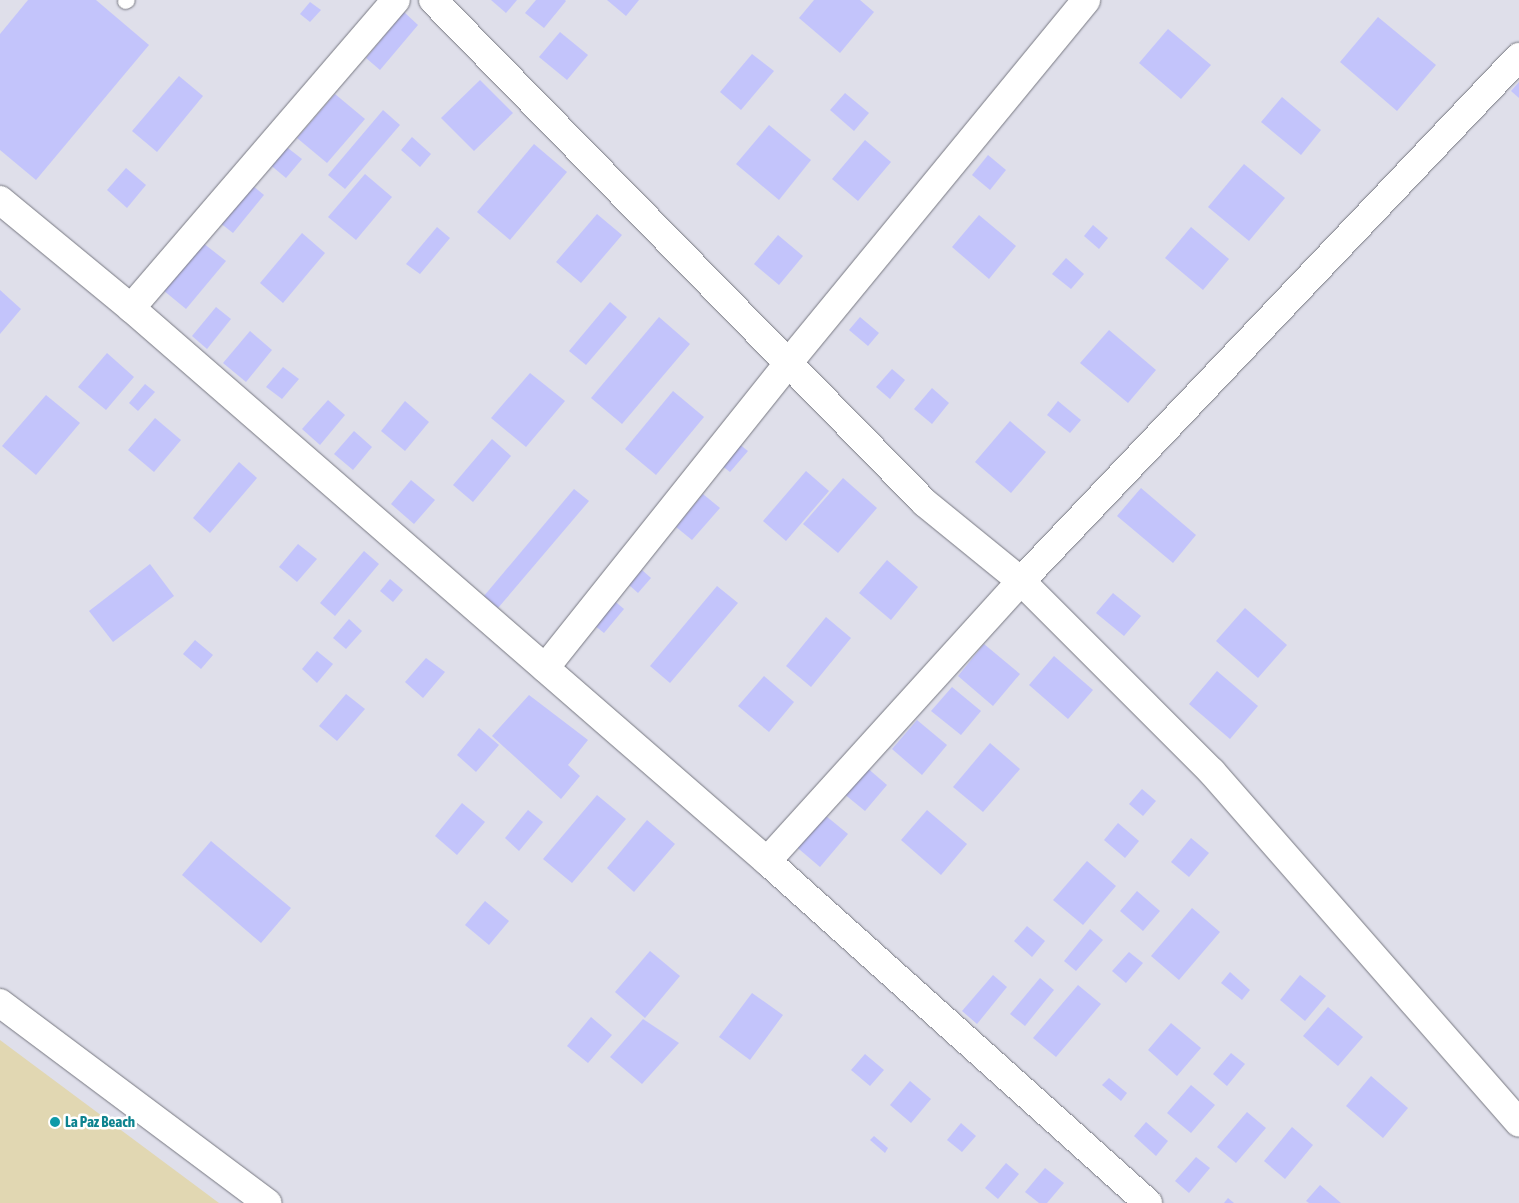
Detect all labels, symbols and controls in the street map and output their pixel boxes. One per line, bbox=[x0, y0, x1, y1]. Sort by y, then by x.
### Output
place label: La Paz Beach bbox=[65, 1113, 135, 1131]
marker: La Paz Beach bbox=[49, 1116, 61, 1128]

